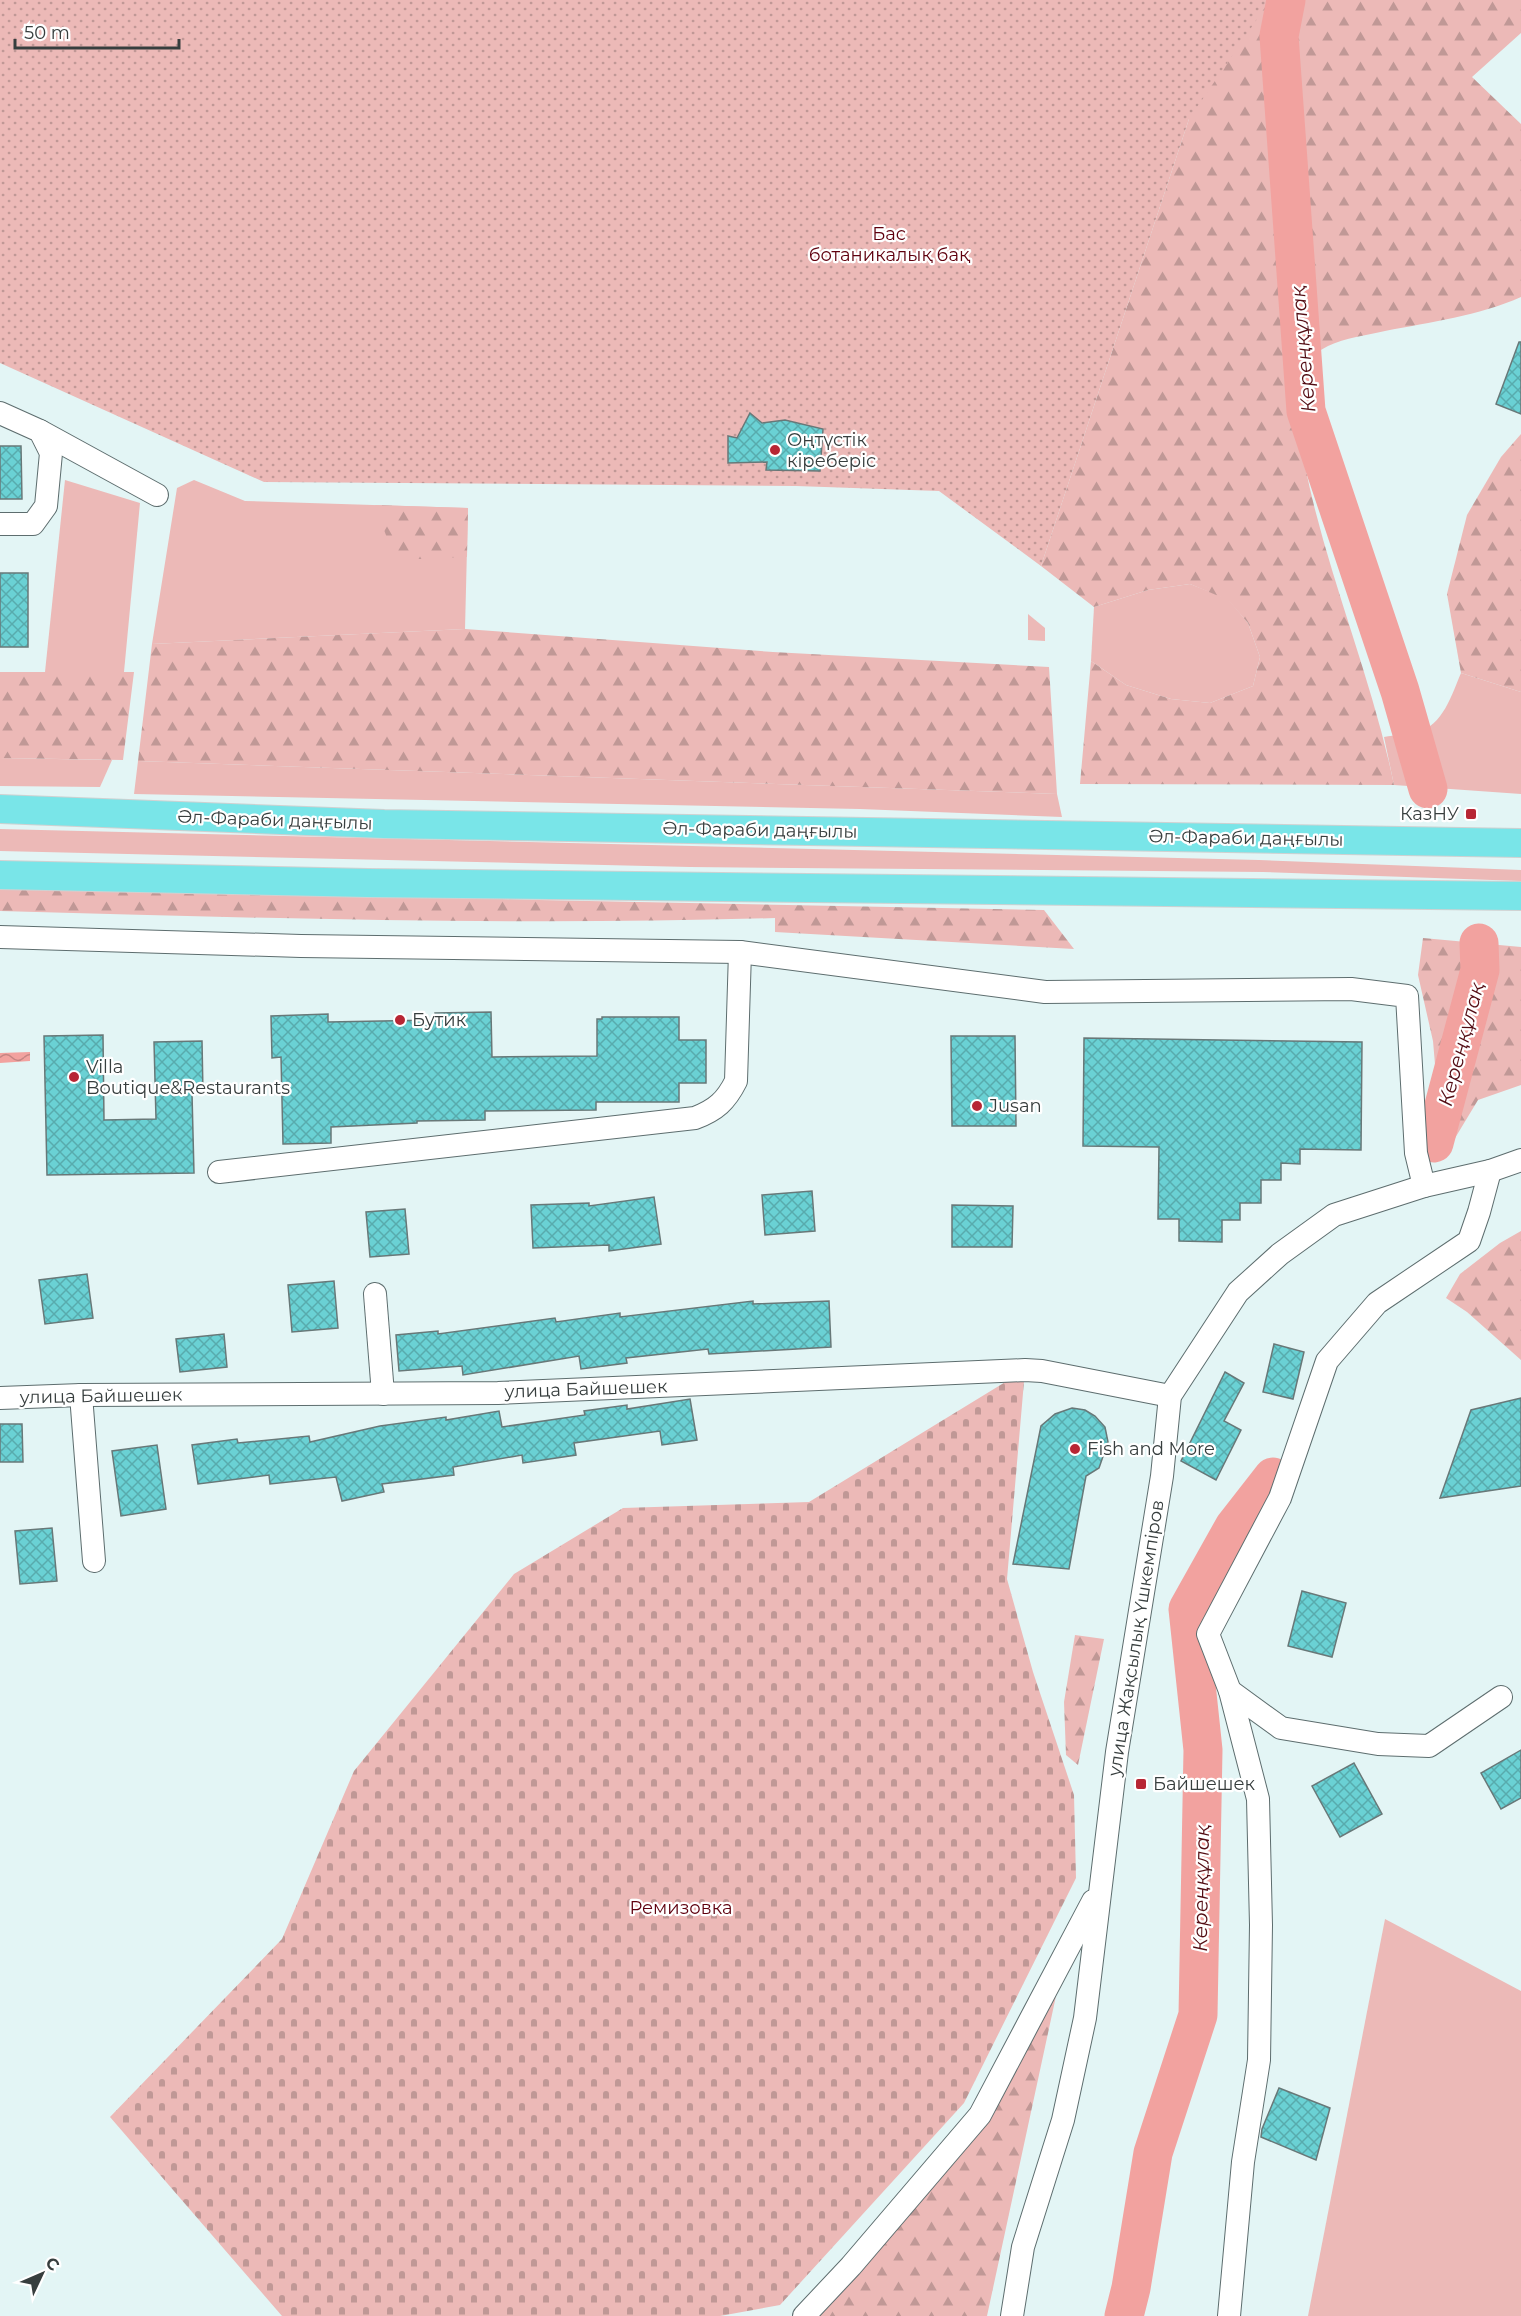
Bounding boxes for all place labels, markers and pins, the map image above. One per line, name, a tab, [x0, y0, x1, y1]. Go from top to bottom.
place label: Оңтүстік кіреберіс	[787, 429, 876, 472]
marker: Оңтүстік кіреберіс	[768, 443, 782, 457]
place label: КазНУ	[1400, 803, 1460, 825]
marker: КазНУ	[1464, 807, 1478, 821]
place label: Бутик	[412, 1009, 467, 1031]
marker: Бутик	[393, 1013, 407, 1027]
place label: Villa Boutique&Restaurants	[86, 1056, 290, 1099]
marker: Villa Boutique&Restaurants	[67, 1070, 81, 1084]
place label: Jusan	[988, 1095, 1042, 1117]
marker: Jusan	[970, 1099, 984, 1113]
place label: Fish and More	[1087, 1438, 1215, 1460]
marker: Fish and More	[1068, 1442, 1082, 1456]
place label: Байшешек	[1153, 1773, 1256, 1795]
marker: Байшешек	[1134, 1777, 1148, 1791]

